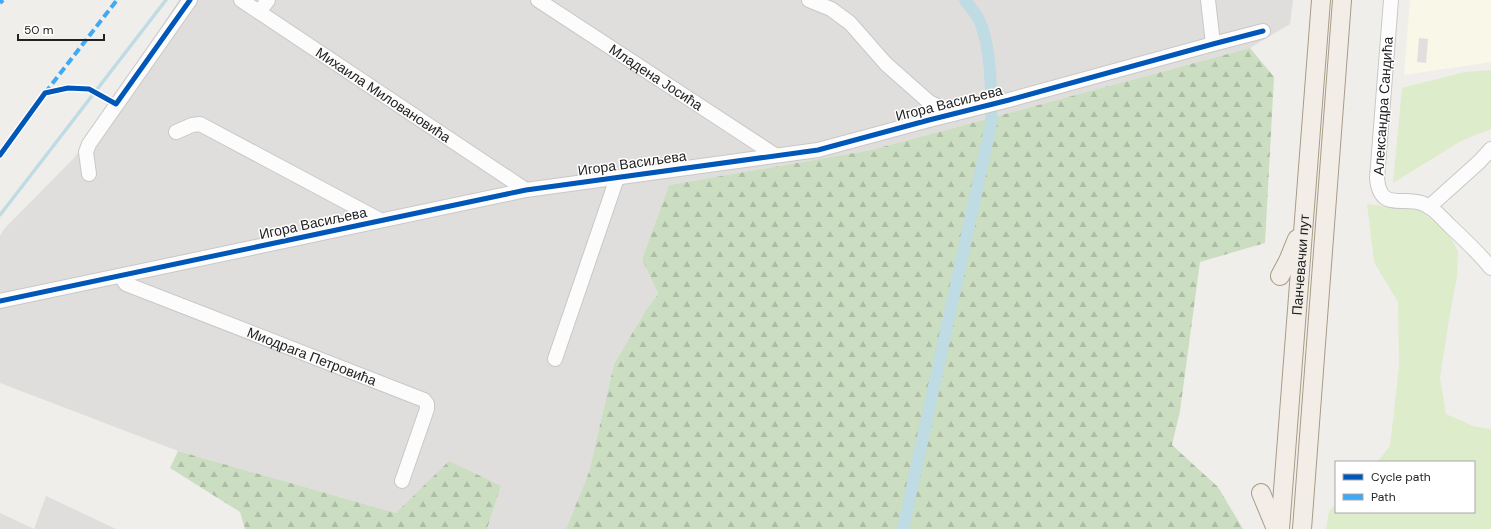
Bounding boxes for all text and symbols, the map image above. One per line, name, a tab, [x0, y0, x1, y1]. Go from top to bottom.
scale bar	[18, 16, 104, 42]
text: 50 m	[24, 22, 53, 38]
street label: Александра Сандића	[1369, 36, 1397, 176]
street label: Младена Јосића	[606, 40, 706, 114]
street label: Михаила Миловановића	[312, 43, 454, 146]
street label: Игора Васиљева	[894, 81, 1004, 125]
street label: Игора Васиљева	[577, 146, 688, 180]
street label: Игора Васиљева	[258, 203, 369, 243]
street label: Панчевачки пут	[1288, 213, 1313, 316]
street label: Миодрага Петровића	[245, 323, 379, 390]
legend	[1335, 461, 1475, 513]
text: Cycle path	[1371, 469, 1431, 485]
text: Path	[1371, 489, 1396, 505]

